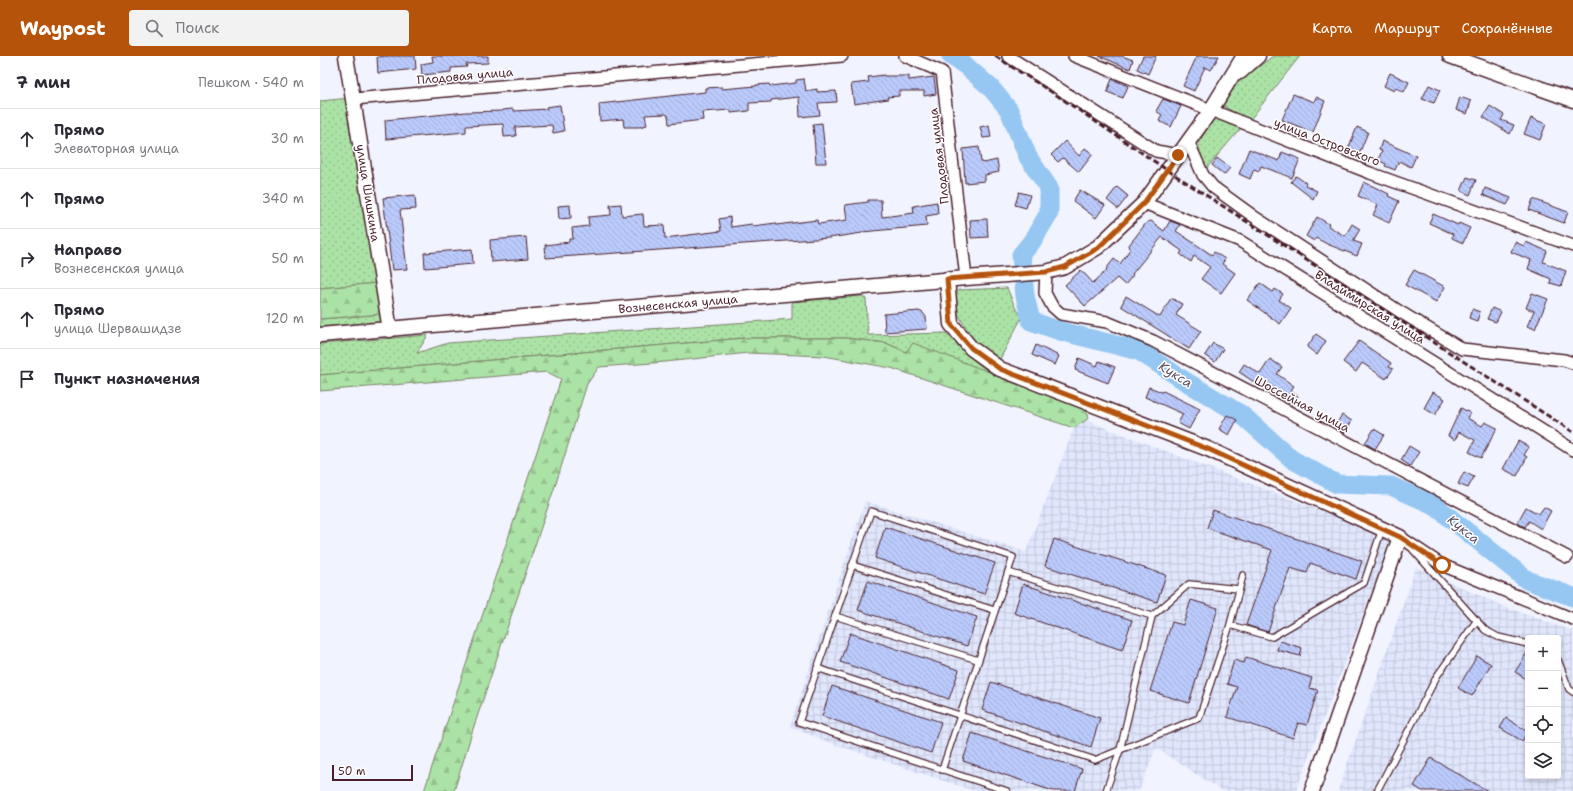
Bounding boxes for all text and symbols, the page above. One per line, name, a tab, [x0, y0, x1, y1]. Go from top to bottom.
search box	[129, 10, 409, 46]
text: Waypost	[20, 16, 105, 41]
icon: search	[143, 17, 165, 39]
text: Поиск	[175, 18, 219, 38]
text: Карта	[1312, 19, 1352, 37]
text: Маршрут	[1374, 19, 1440, 37]
text: Сохранённые	[1462, 19, 1553, 37]
street label: Плодовая улица	[416, 64, 514, 88]
text: 7 мин	[16, 71, 71, 93]
text: Пешком · 540 m	[198, 74, 304, 91]
street label: Плодовая улица	[925, 107, 953, 205]
street label: улица Островского	[1272, 114, 1382, 170]
text: Прямо	[54, 120, 104, 140]
icon: ahead	[16, 128, 38, 150]
text: 30 m	[270, 130, 304, 147]
text: Элеваторная улица	[54, 140, 179, 157]
street label: улица Шишкина	[352, 143, 384, 243]
route end	[1169, 146, 1187, 164]
icon: ahead	[16, 188, 38, 210]
text: Прямо	[54, 189, 104, 209]
text: 340 m	[262, 190, 304, 207]
text: Направо	[54, 240, 122, 260]
icon: right	[16, 248, 38, 270]
text: 50 m	[271, 250, 304, 267]
text: Вознесенская улица	[54, 260, 184, 277]
street label: Владимирская улица	[1312, 267, 1428, 348]
street label: Вознесенская улица	[618, 291, 739, 317]
text: Прямо	[54, 300, 104, 320]
icon: ahead	[16, 308, 38, 330]
text: 120 m	[266, 310, 304, 327]
text: улица Шервашидзе	[54, 320, 182, 337]
water label: Кукса	[1156, 358, 1196, 391]
icon: arrive	[16, 368, 38, 390]
text: Пункт назначения	[54, 369, 200, 389]
street label: Шоссейная улица	[1251, 372, 1353, 436]
water label: Кукса	[1444, 511, 1483, 548]
route start	[1433, 556, 1451, 574]
map controls	[1525, 635, 1561, 779]
button: +	[1525, 635, 1561, 671]
button: −	[1525, 671, 1561, 707]
button: locate	[1525, 707, 1561, 743]
button: layers	[1525, 743, 1561, 779]
scale bar	[332, 763, 413, 782]
text: 50 m	[338, 764, 366, 779]

